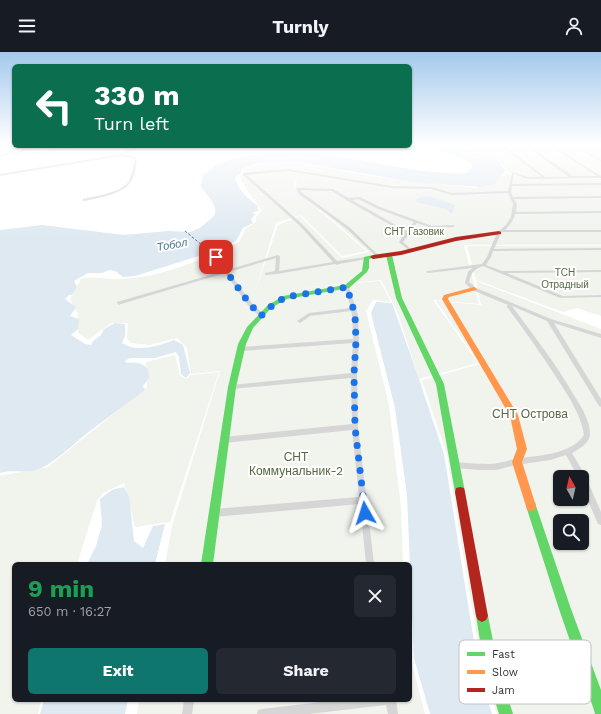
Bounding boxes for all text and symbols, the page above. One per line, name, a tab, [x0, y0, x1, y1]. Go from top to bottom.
icon: menu	[16, 15, 38, 37]
icon: person	[563, 15, 585, 37]
text: Turnly	[272, 16, 329, 37]
text: 330 m	[94, 79, 180, 112]
icon: left	[28, 80, 80, 132]
text: Turn left	[94, 113, 169, 134]
park label: СНТ Газовик	[384, 226, 444, 237]
water label: Тобол	[156, 236, 188, 254]
pin	[199, 240, 233, 274]
icon: arrive	[205, 246, 227, 268]
park label: ТСН Отрадный	[541, 267, 589, 290]
park label: СНТ Острова	[492, 407, 568, 421]
park label: СНТ Коммунальник-2	[249, 450, 343, 478]
north arrow	[553, 470, 589, 506]
map controls	[553, 470, 589, 550]
position arrow	[344, 492, 386, 534]
button: search	[553, 514, 589, 550]
text: 9 min	[28, 575, 94, 603]
button: close	[354, 575, 396, 617]
text: 650 m · 16:27	[28, 604, 111, 619]
legend	[459, 640, 591, 704]
button: Exit	[28, 648, 208, 694]
button: Share	[216, 648, 396, 694]
text: Fast	[492, 648, 515, 661]
text: Slow	[492, 666, 518, 679]
text: Jam	[492, 684, 515, 697]

